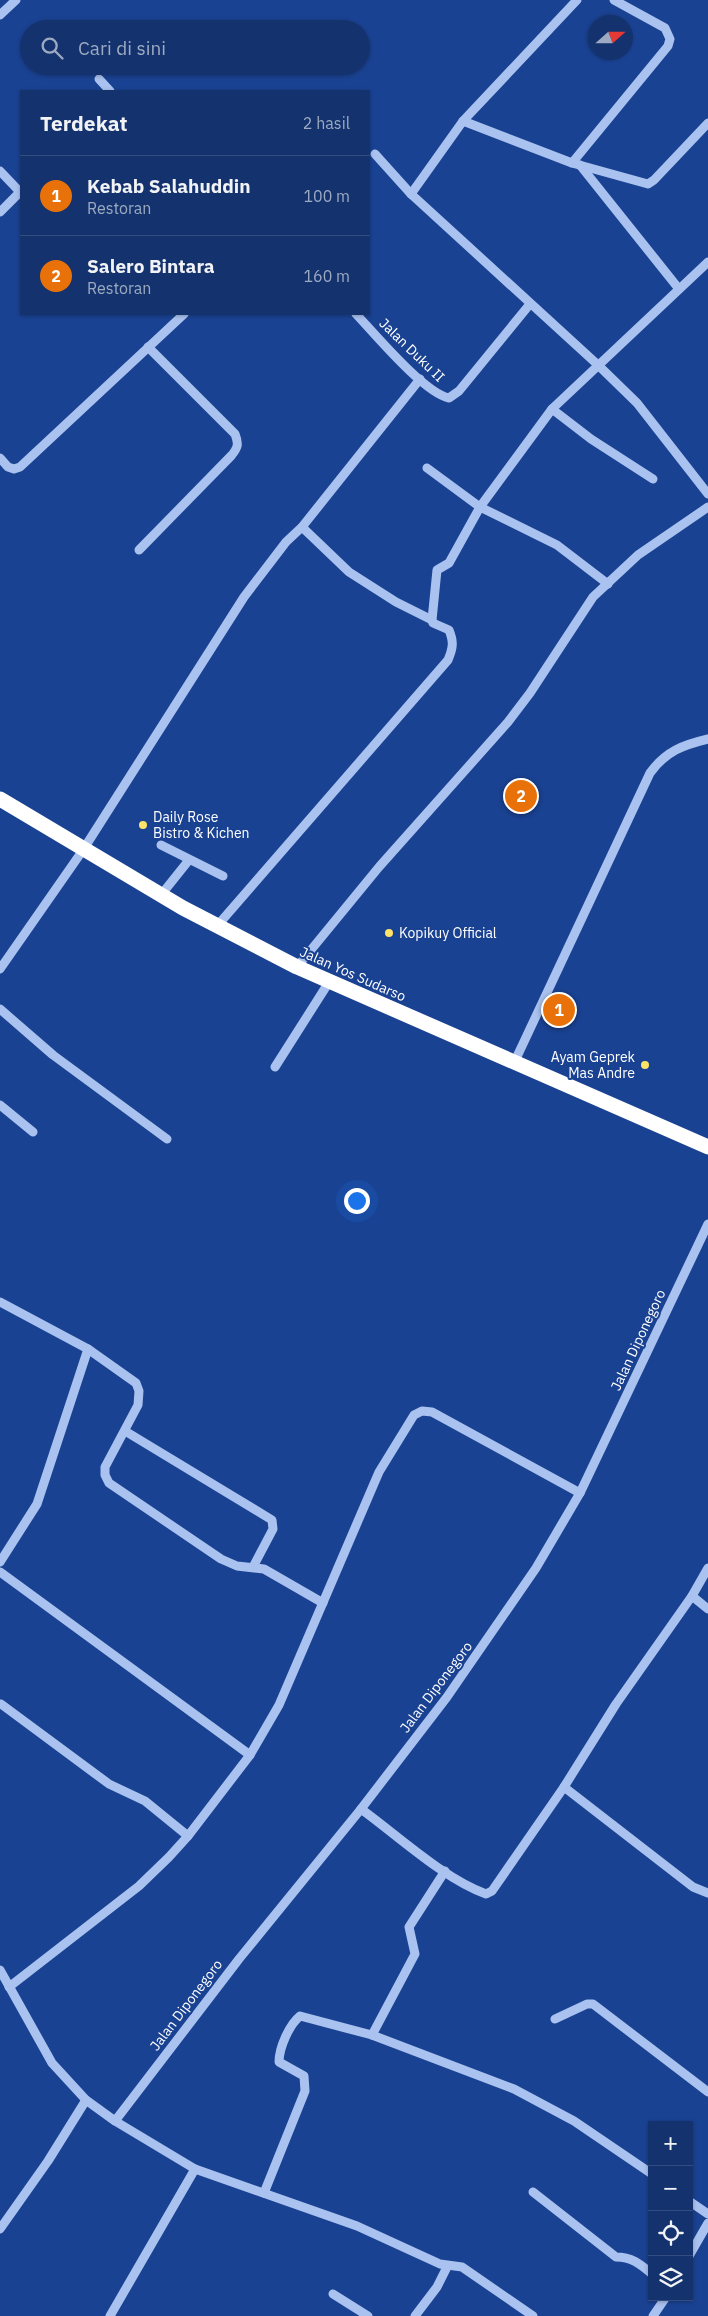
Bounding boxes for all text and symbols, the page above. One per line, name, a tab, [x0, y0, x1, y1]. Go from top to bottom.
north arrow	[588, 15, 633, 60]
search box	[20, 20, 370, 75]
icon: search	[38, 34, 66, 62]
text: Cari di sini	[78, 36, 166, 60]
text: Terdekat	[40, 109, 128, 137]
text: 2 hasil	[303, 113, 350, 133]
text: Kebab Salahuddin	[87, 174, 251, 198]
text: 1	[51, 186, 61, 206]
text: 100 m	[303, 186, 350, 206]
text: Restoran	[87, 198, 151, 218]
text: Salero Bintara	[87, 254, 215, 278]
text: 2	[51, 266, 61, 286]
text: 160 m	[303, 266, 350, 286]
text: Restoran	[87, 278, 151, 298]
street label: Jalan Duku II	[375, 314, 449, 386]
pin: 2	[505, 777, 537, 815]
place label: Daily Rose Bistro & Kichen	[153, 808, 250, 842]
marker: Daily Rose Bistro & Kichen	[137, 819, 149, 831]
place label: Kopikuy Official	[399, 924, 497, 942]
marker: Kopikuy Official	[383, 927, 395, 939]
street label: Jalan Yos Sudarso	[297, 943, 409, 1006]
pin: 1	[543, 991, 575, 1029]
place label: Ayam Geprek Mas Andre	[551, 1048, 636, 1082]
marker: Ayam Geprek Mas Andre	[639, 1059, 651, 1071]
your location	[344, 1188, 370, 1214]
street label: Jalan Diponegoro	[607, 1286, 669, 1394]
street label: Jalan Diponegoro	[396, 1638, 476, 1736]
street label: Jalan Diponegoro	[146, 1956, 226, 2054]
map controls	[648, 2121, 693, 2301]
button: +	[648, 2121, 693, 2166]
button: −	[648, 2166, 693, 2211]
button: locate	[648, 2211, 693, 2256]
button: layers	[648, 2256, 693, 2301]

